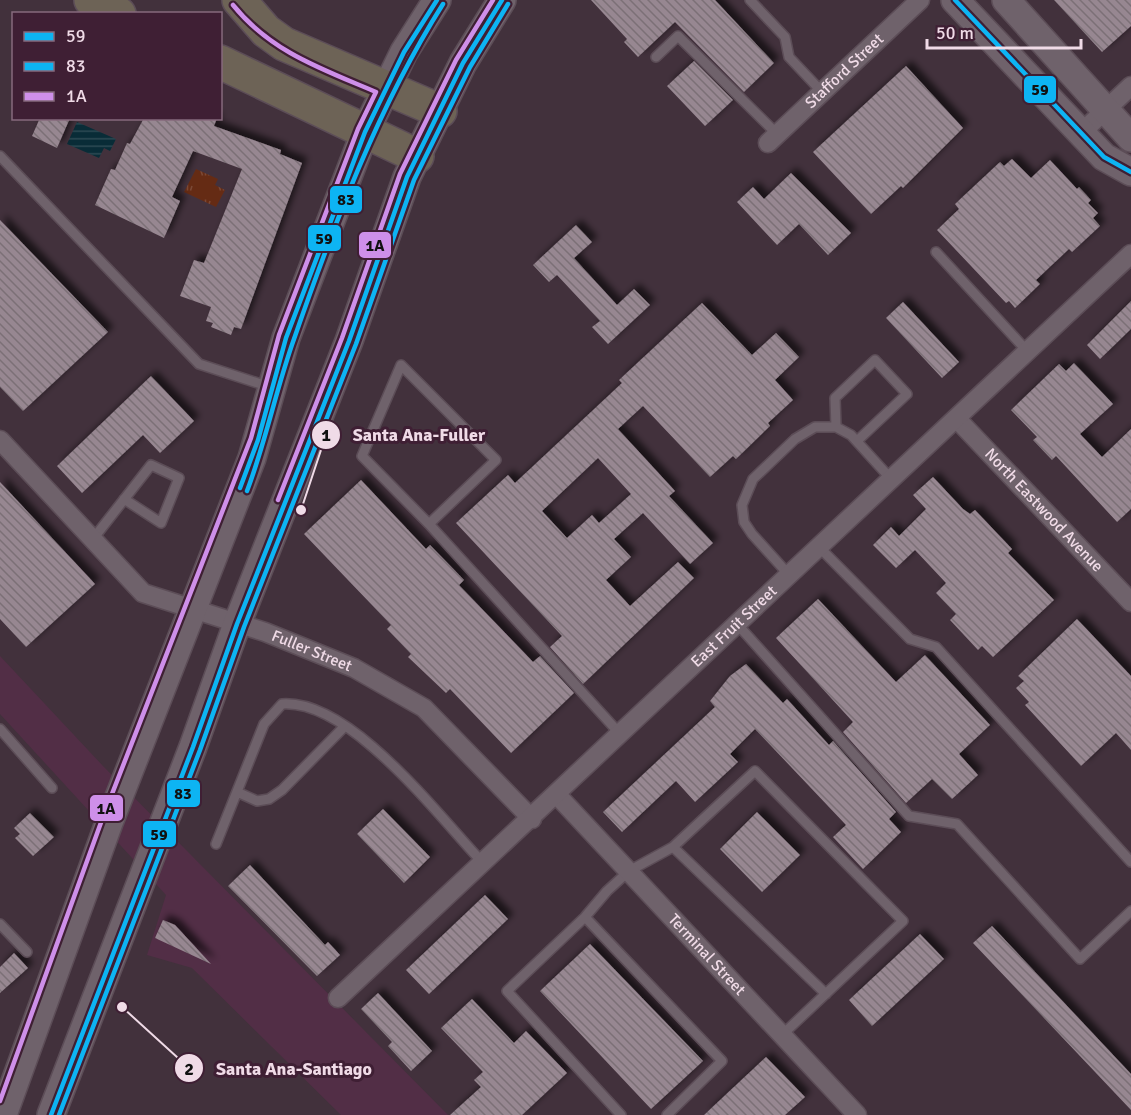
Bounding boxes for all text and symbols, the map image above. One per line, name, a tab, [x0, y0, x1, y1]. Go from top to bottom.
legend	[12, 12, 222, 120]
scale bar	[927, 12, 1082, 50]
text: 50 m	[936, 22, 974, 44]
text: 59	[66, 25, 85, 47]
street label: Stafford Street	[801, 29, 888, 113]
text: 83	[66, 55, 85, 77]
line badge: 59	[1023, 75, 1057, 104]
text: 59	[1031, 80, 1049, 100]
text: 1A	[66, 85, 87, 107]
line badge: 83	[329, 185, 363, 214]
text: 83	[337, 190, 355, 210]
line badge: 59	[307, 224, 342, 252]
text: 59	[315, 229, 333, 249]
line badge: 1A	[358, 231, 392, 259]
text: 1A	[366, 236, 385, 256]
callout: Santa Ana-Fuller	[311, 417, 497, 453]
text: 1	[321, 424, 331, 446]
text: Santa Ana-Fuller	[353, 424, 486, 446]
street label: North Eastwood Avenue	[980, 444, 1107, 576]
street label: East Fruit Street	[687, 581, 782, 672]
street label: Fuller Street	[269, 626, 355, 676]
line badge: 83	[166, 779, 201, 808]
text: 83	[174, 784, 192, 804]
line badge: 1A	[89, 794, 124, 822]
text: 1A	[97, 799, 116, 819]
line badge: 59	[142, 820, 177, 848]
text: 59	[150, 825, 168, 845]
street label: Terminal Street	[664, 910, 750, 1000]
callout: Santa Ana-Santiago	[174, 1050, 384, 1086]
text: 2	[184, 1058, 194, 1080]
text: Santa Ana-Santiago	[216, 1058, 372, 1080]

